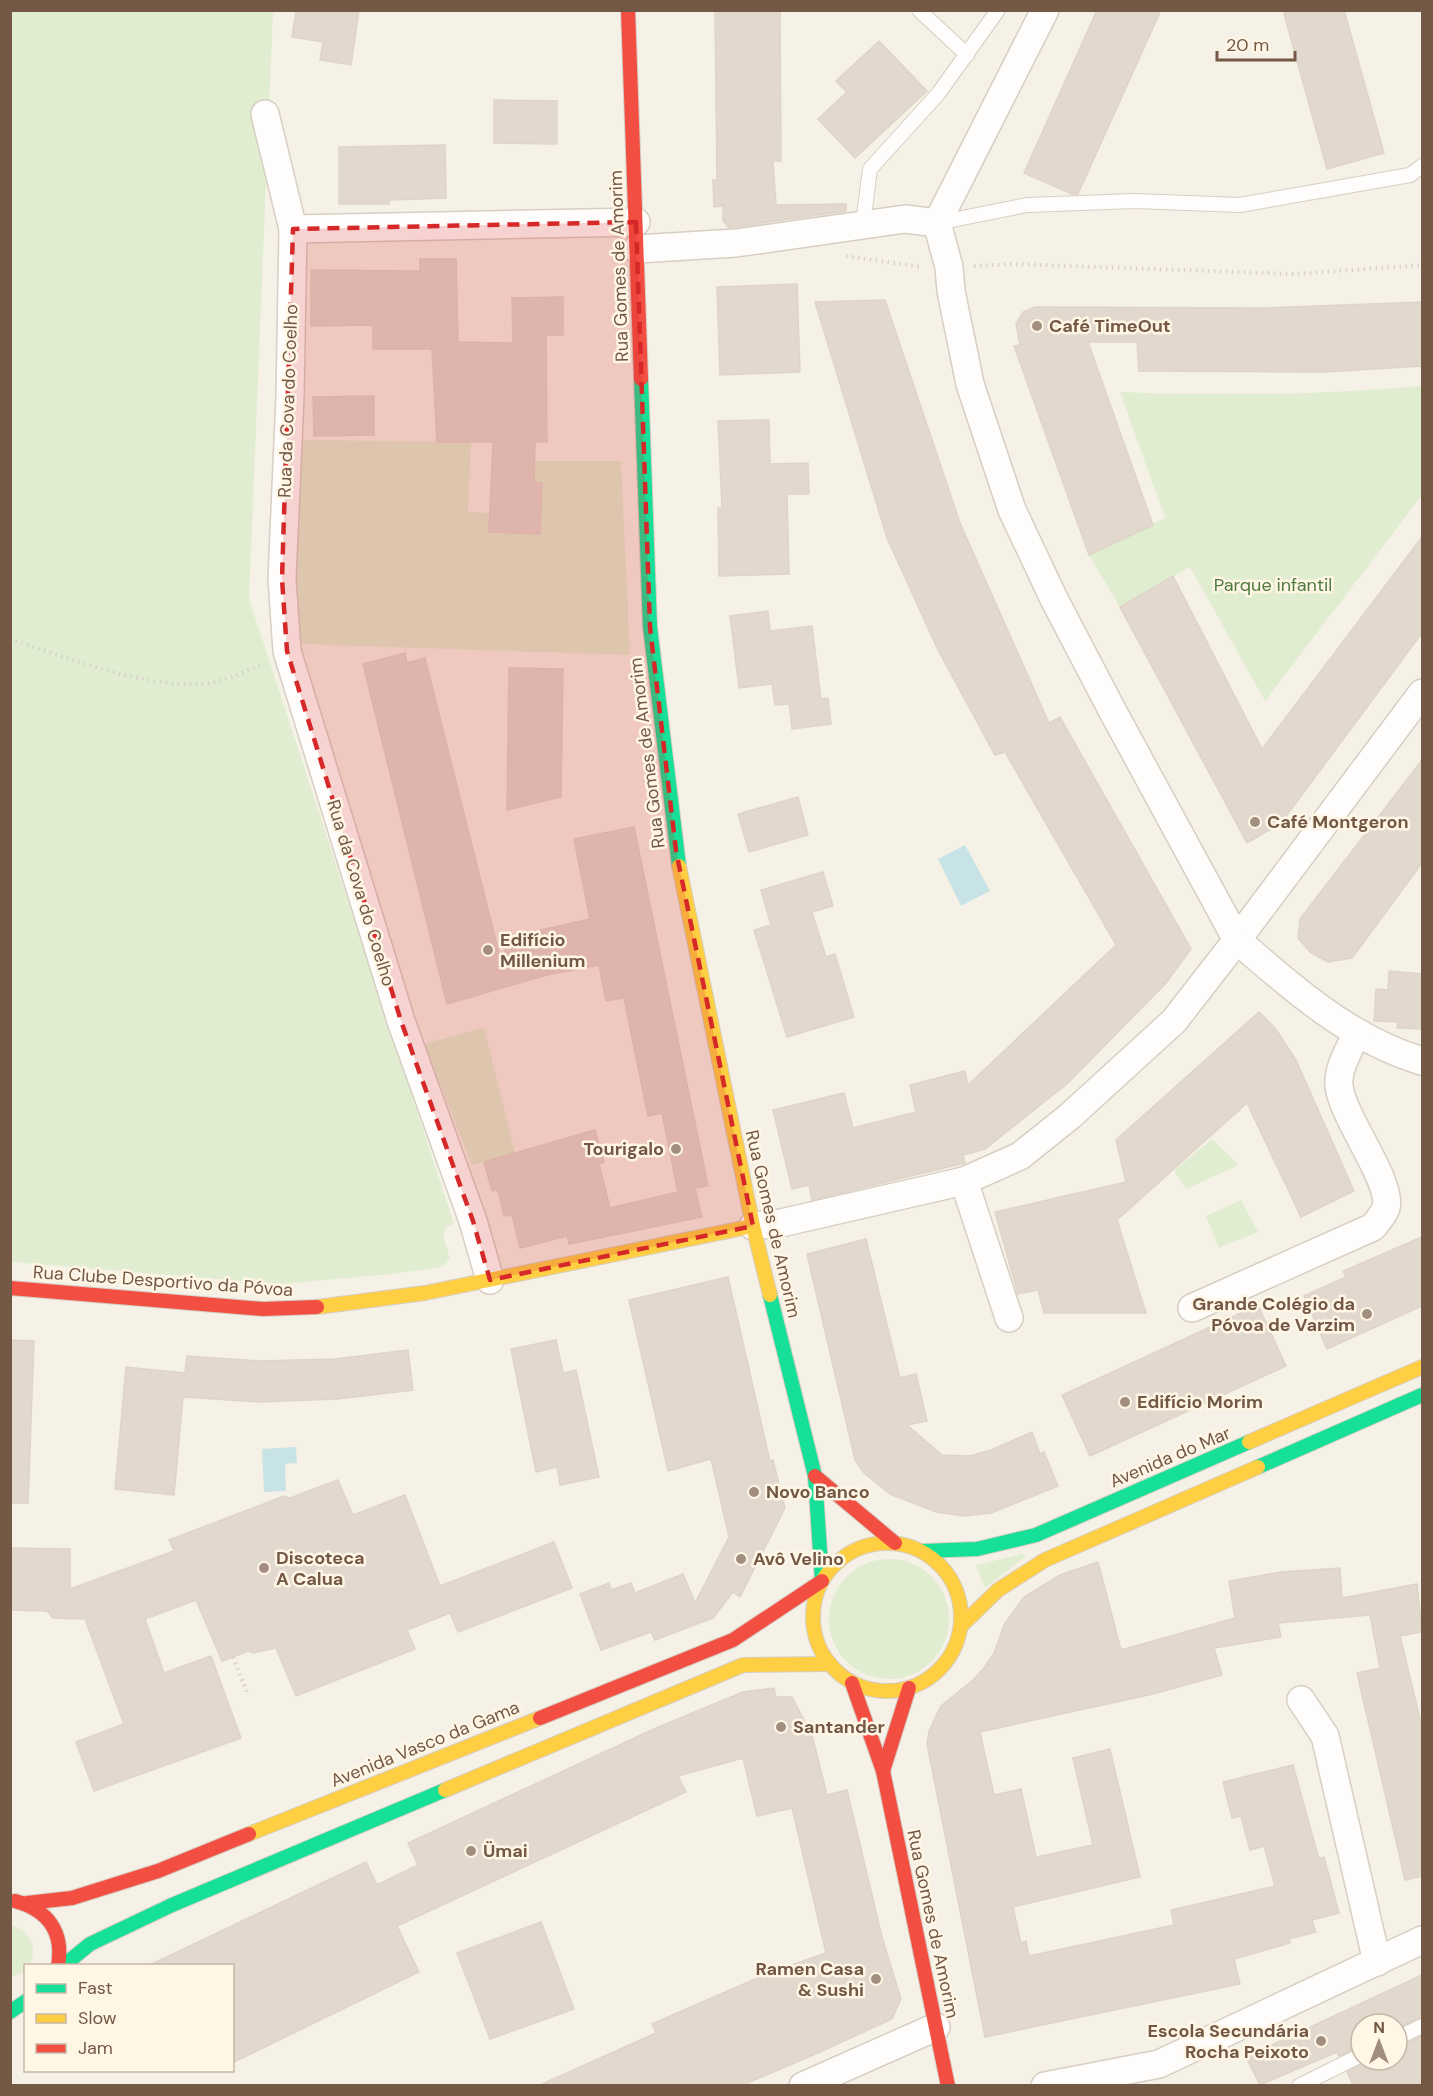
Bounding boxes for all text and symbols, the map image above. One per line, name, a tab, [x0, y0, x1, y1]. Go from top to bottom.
scale bar	[1217, 24, 1295, 62]
text: 20 m	[1226, 33, 1269, 57]
street label: Rua Gomes de Amorim	[604, 170, 634, 362]
street label: Rua da Cova do Coelho	[273, 304, 303, 498]
place label: Café TimeOut	[1049, 314, 1171, 338]
marker: Café TimeOut	[1030, 319, 1044, 333]
park label: Parque infantil	[1214, 573, 1332, 597]
street label: Rua Gomes de Amorim	[623, 656, 671, 850]
street label: Rua da Cova do Coelho	[321, 797, 401, 989]
place label: Café Montgeron	[1267, 810, 1409, 834]
marker: Café Montgeron	[1248, 815, 1262, 829]
place label: Edifício Millenium	[500, 928, 585, 973]
marker: Edifício Millenium	[481, 943, 495, 957]
street label: Rua Gomes de Amorim	[740, 1128, 806, 1320]
place label: Tourigalo	[583, 1137, 664, 1161]
marker: Tourigalo	[669, 1142, 683, 1156]
street label: Rua Clube Desportivo da Póvoa	[32, 1260, 294, 1302]
place label: Grande Colégio da Póvoa de Varzim	[1192, 1292, 1355, 1337]
marker: Grande Colégio da Póvoa de Varzim	[1360, 1307, 1374, 1321]
place label: Edifício Morim	[1137, 1390, 1263, 1414]
marker: Edifício Morim	[1118, 1395, 1132, 1409]
street label: Avenida do Mar	[1106, 1421, 1234, 1493]
place label: Novo Banco	[766, 1480, 870, 1504]
marker: Novo Banco	[747, 1485, 761, 1499]
place label: Discoteca A Calua	[276, 1546, 365, 1591]
place label: Avô Velino	[753, 1547, 844, 1571]
marker: Avô Velino	[734, 1552, 748, 1566]
marker: Discoteca A Calua	[257, 1561, 271, 1575]
street label: Avenida Vasco da Gama	[327, 1695, 523, 1793]
place label: Santander	[793, 1715, 885, 1739]
marker: Santander	[774, 1720, 788, 1734]
street label: Rua Gomes de Amorim	[901, 1828, 965, 2020]
place label: Ümai	[483, 1839, 528, 1863]
marker: Ümai	[464, 1844, 478, 1858]
place label: Ramen Casa & Sushi	[755, 1957, 864, 2002]
legend	[24, 1964, 234, 2072]
marker: Ramen Casa & Sushi	[869, 1972, 883, 1986]
text: Fast	[78, 1976, 113, 2000]
text: Slow	[78, 2006, 117, 2030]
north arrow	[1349, 2012, 1409, 2072]
text: N	[1373, 2017, 1385, 2038]
place label: Escola Secundária Rocha Peixoto	[1147, 2019, 1309, 2064]
marker: Escola Secundária Rocha Peixoto	[1314, 2034, 1328, 2048]
text: Jam	[78, 2036, 113, 2060]

